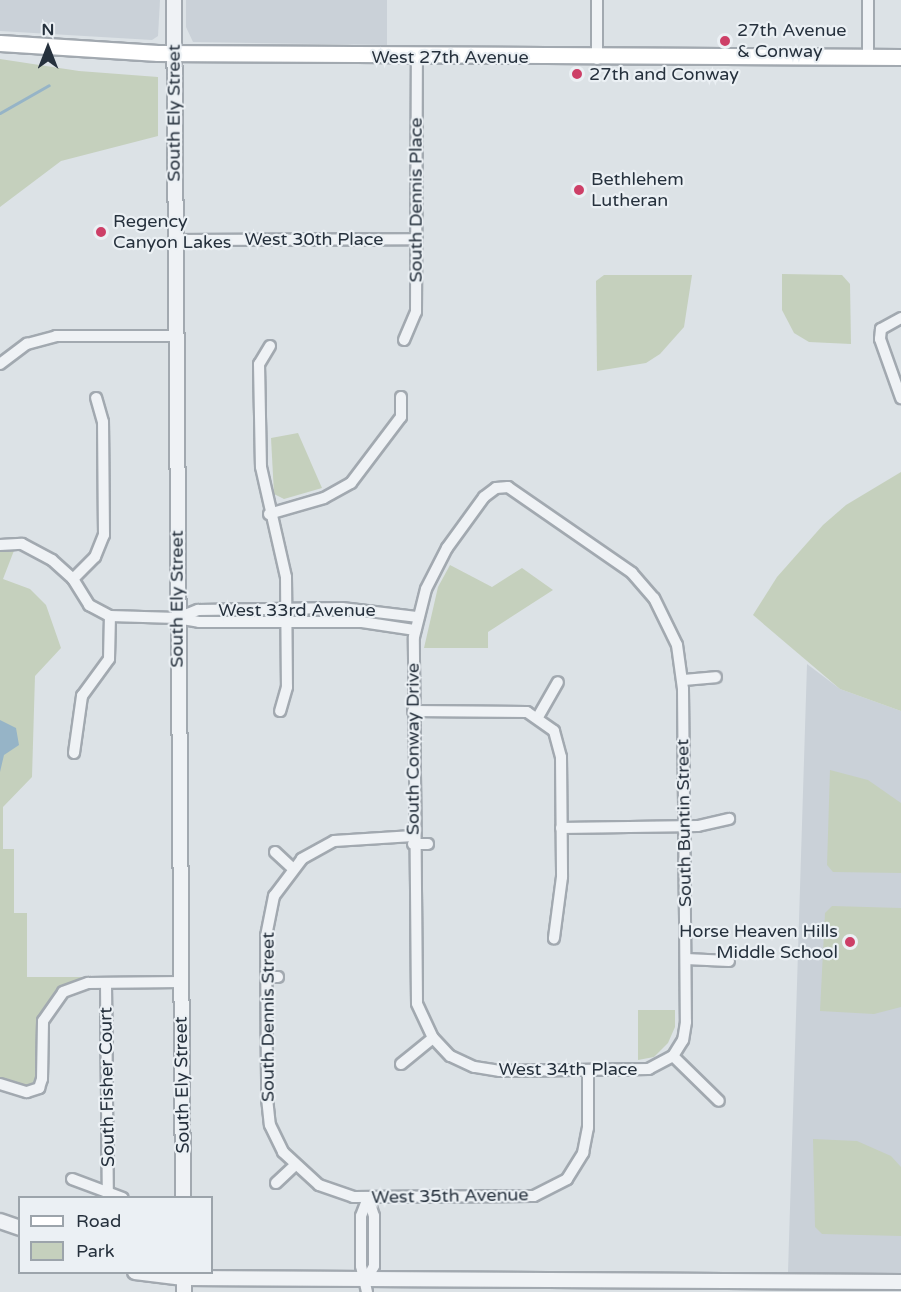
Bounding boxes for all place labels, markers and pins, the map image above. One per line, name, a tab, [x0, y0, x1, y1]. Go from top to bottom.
place label: 27th Avenue & Conway	[737, 20, 847, 63]
marker: 27th Avenue & Conway	[718, 34, 732, 48]
place label: 27th and Conway	[589, 63, 739, 85]
marker: 27th and Conway	[570, 67, 584, 81]
place label: Bethlehem Lutheran	[591, 169, 684, 212]
marker: Bethlehem Lutheran	[572, 183, 586, 197]
place label: Regency Canyon Lakes	[113, 211, 232, 254]
marker: Regency Canyon Lakes	[94, 225, 108, 239]
place label: Horse Heaven Hills Middle School	[679, 921, 838, 964]
marker: Horse Heaven Hills Middle School	[843, 935, 857, 949]

